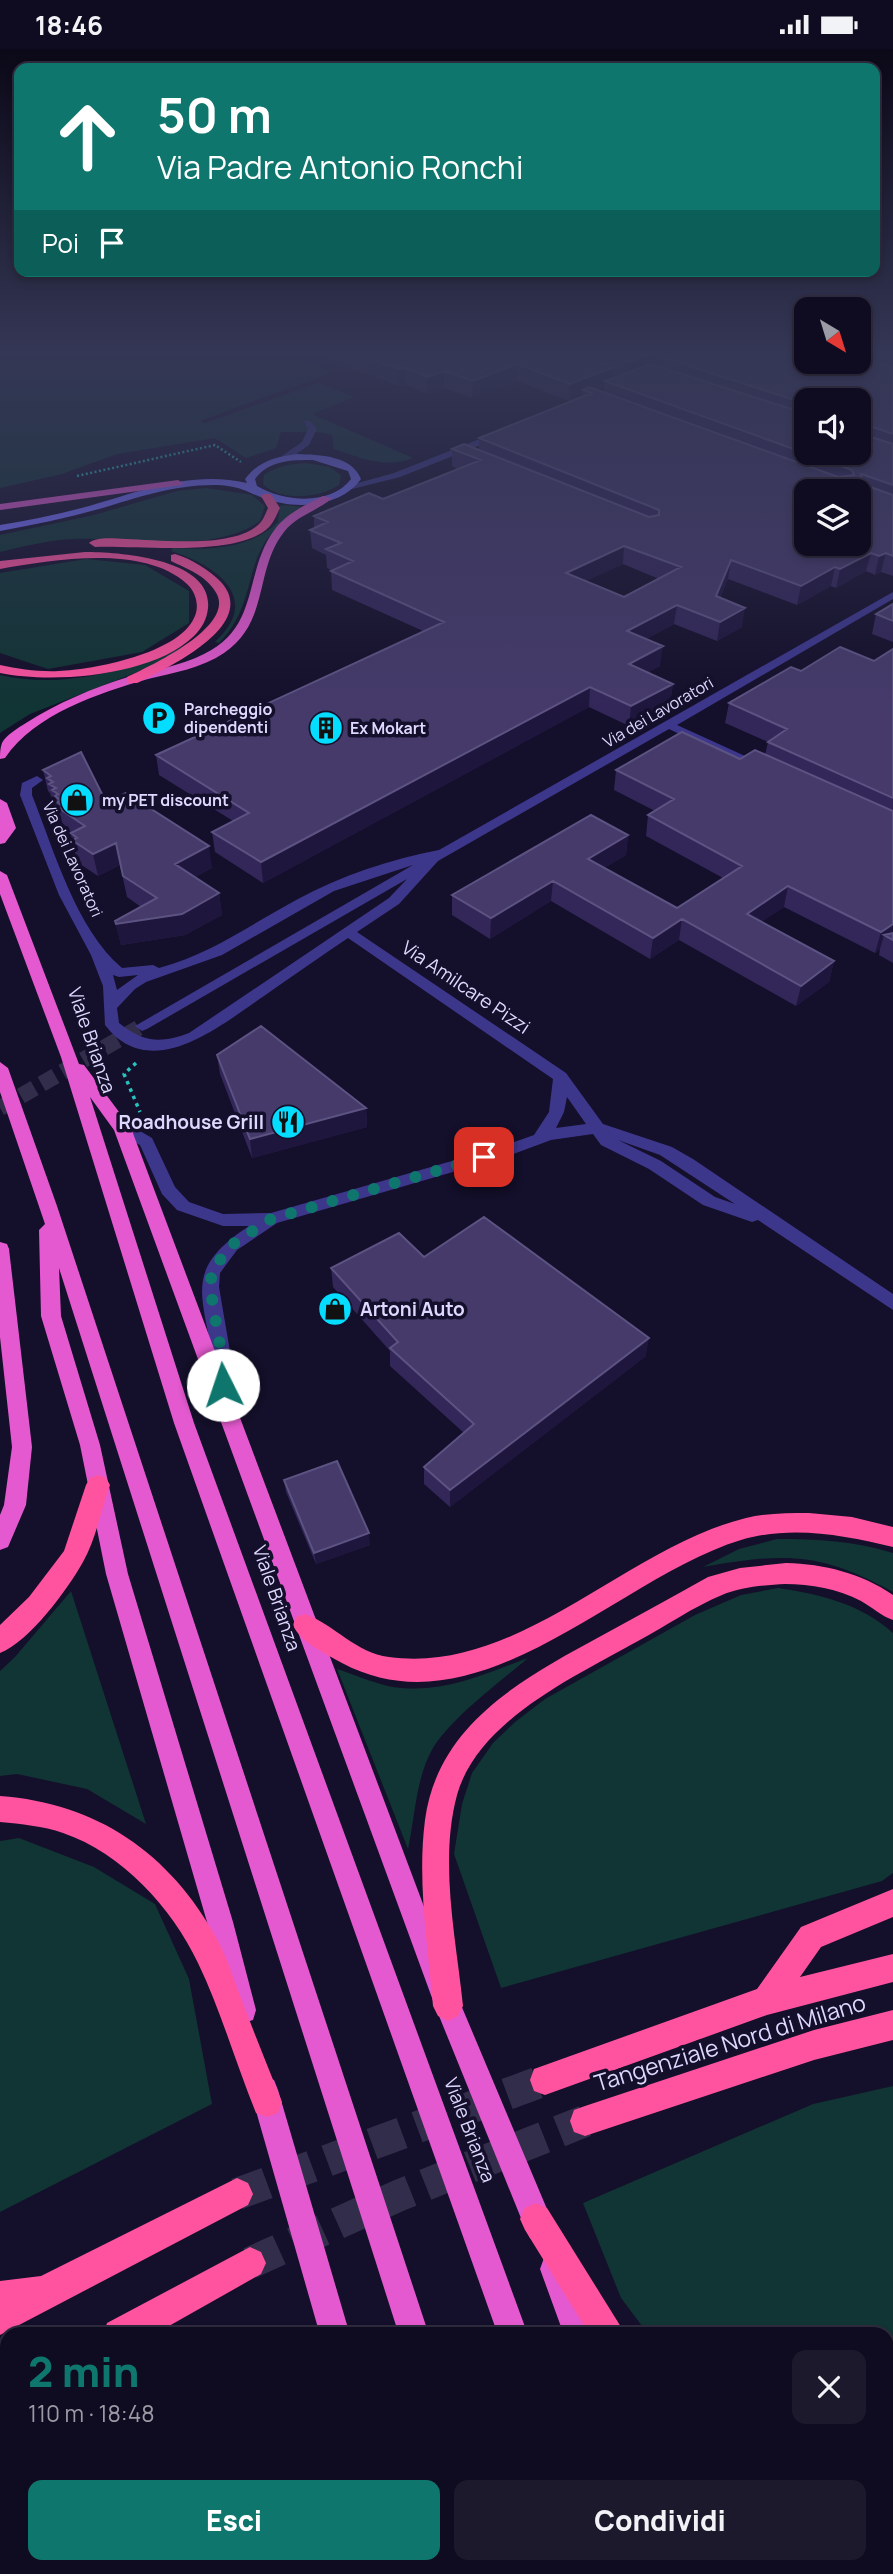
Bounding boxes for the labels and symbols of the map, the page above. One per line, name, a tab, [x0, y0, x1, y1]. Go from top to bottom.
north arrow	[794, 297, 872, 375]
street label: Via dei Lavoratori	[599, 671, 717, 753]
place label: Parcheggio dipendenti	[184, 698, 272, 738]
parking icon: Parcheggio dipendenti	[140, 699, 178, 737]
building icon: Ex Mokart	[307, 709, 345, 747]
place label: Ex Mokart	[350, 717, 426, 739]
shop icon: my PET discount	[58, 781, 96, 819]
place label: my PET discount	[102, 789, 229, 811]
street label: Via dei Lavoratori	[38, 798, 108, 920]
street label: Via Amilcare Pizzi	[397, 934, 535, 1040]
street label: Viale Brianza	[62, 984, 122, 1096]
restaurant icon: Roadhouse Grill	[269, 1103, 307, 1141]
place label: Roadhouse Grill	[119, 1109, 264, 1135]
pin	[454, 1127, 514, 1187]
shop icon: Artoni Auto	[316, 1290, 354, 1328]
place label: Artoni Auto	[360, 1296, 465, 1322]
position arrow	[186, 1348, 260, 1422]
street label: Viale Brianza	[247, 1542, 307, 1654]
street label: Tangenziale Nord di Milano	[590, 1986, 869, 2099]
street label: Viale Brianza	[438, 2074, 502, 2186]

